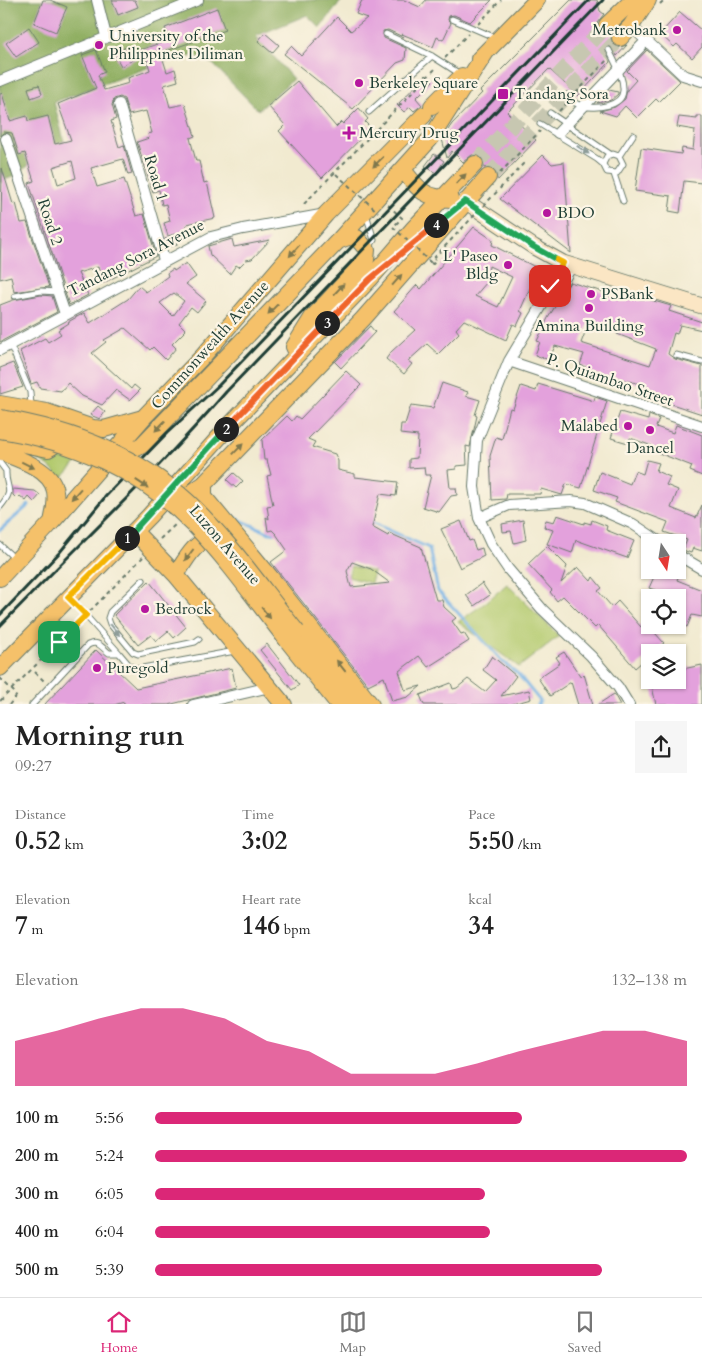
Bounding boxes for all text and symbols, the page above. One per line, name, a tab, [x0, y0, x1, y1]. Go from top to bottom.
place label: Metrobank	[592, 19, 667, 41]
marker: Metrobank	[671, 24, 683, 36]
place label: University of the Philippines Diliman	[109, 25, 243, 65]
marker: University of the Philippines Diliman	[93, 39, 105, 51]
place label: Berkeley Square	[369, 72, 478, 94]
marker: Berkeley Square	[353, 77, 365, 89]
place label: Tandang Sora	[514, 83, 609, 105]
marker: Tandang Sora	[496, 87, 510, 101]
place label: Mercury Drug	[359, 122, 458, 144]
marker: Mercury Drug	[343, 127, 355, 139]
one-way arrow	[576, 145, 590, 154]
street label: Road 1	[139, 152, 173, 204]
one-way arrow	[372, 156, 384, 168]
one-way arrow	[455, 174, 467, 186]
street label: Road 2	[32, 196, 68, 248]
place label: BDO	[557, 202, 595, 224]
marker: BDO	[541, 207, 553, 219]
pin: 4	[424, 212, 448, 238]
street label: Tandang Sora Avenue	[64, 214, 208, 302]
text: 4	[433, 216, 440, 235]
one-way arrow	[289, 244, 300, 257]
place label: L' Paseo Bldg	[443, 245, 498, 285]
marker: L' Paseo Bldg	[502, 259, 514, 271]
pin	[529, 265, 571, 307]
icon: check	[536, 272, 564, 300]
one-way arrow	[391, 274, 403, 286]
street label: Commonwealth Avenue	[146, 276, 274, 414]
one-way arrow	[333, 283, 345, 295]
place label: PSBank	[601, 283, 654, 305]
marker: PSBank	[585, 288, 597, 300]
marker: Amina Building	[583, 302, 595, 314]
one-way arrow	[267, 303, 279, 315]
pin: 3	[314, 310, 340, 336]
text: 3	[324, 314, 331, 333]
place label: Amina Building	[534, 315, 644, 337]
street label: P. Quiambao Street	[544, 348, 676, 412]
place label: Malabed	[561, 415, 618, 437]
pin: 2	[214, 416, 238, 442]
one-way arrow	[154, 420, 166, 432]
text: 2	[223, 420, 230, 439]
marker: Malabed	[622, 420, 634, 432]
marker: Dancel	[644, 424, 656, 436]
place label: Dancel	[626, 437, 674, 459]
one-way arrow	[231, 443, 243, 455]
one-way arrow	[21, 461, 35, 469]
one-way arrow	[136, 479, 149, 488]
one-way arrow	[71, 488, 82, 501]
street label: Luzon Avenue	[184, 500, 266, 590]
pin: 1	[114, 526, 140, 550]
text: 1	[124, 529, 131, 548]
north arrow	[641, 534, 686, 579]
map controls	[641, 534, 686, 689]
one-way arrow	[183, 548, 194, 561]
button: locate	[641, 589, 686, 634]
place label: Bedrock	[155, 598, 212, 620]
marker: Bedrock	[139, 603, 151, 615]
one-way arrow	[260, 606, 271, 619]
pin	[38, 621, 80, 663]
one-way arrow	[110, 623, 120, 637]
icon: arrive	[45, 628, 73, 656]
button: layers	[641, 644, 686, 689]
place label: Puregold	[107, 657, 169, 679]
one-way arrow	[335, 660, 346, 673]
marker: Puregold	[91, 662, 103, 674]
text: Morning run	[15, 717, 184, 755]
button: share	[635, 721, 687, 773]
text: 09:27	[15, 755, 52, 777]
text: Distance	[15, 805, 66, 824]
text: Time	[242, 805, 274, 824]
text: Pace	[468, 805, 495, 824]
text: 0.52	[15, 824, 61, 858]
text: 3:02	[242, 824, 287, 858]
text: 5:50	[468, 824, 514, 858]
text: km	[61, 835, 84, 854]
text: /km	[514, 835, 542, 854]
text: Elevation	[15, 890, 71, 909]
text: Heart rate	[242, 890, 301, 909]
text: kcal	[468, 890, 492, 909]
text: 7	[15, 909, 28, 943]
text: 146	[242, 909, 280, 943]
text: 34	[468, 909, 494, 943]
text: m	[28, 920, 43, 939]
text: bpm	[280, 920, 311, 939]
text: Elevation	[15, 969, 79, 991]
text: 132–138 m	[611, 969, 687, 991]
text: 100 m	[15, 1107, 59, 1129]
text: 5:56	[95, 1107, 124, 1129]
text: 200 m	[15, 1145, 59, 1167]
text: 5:24	[95, 1145, 124, 1167]
text: 300 m	[15, 1183, 59, 1205]
text: 6:05	[95, 1183, 124, 1205]
text: 400 m	[15, 1221, 59, 1243]
text: 6:04	[95, 1221, 124, 1243]
text: 500 m	[15, 1259, 59, 1281]
text: 5:39	[95, 1259, 124, 1281]
tab: Home	[100, 1308, 138, 1357]
tab: Map	[339, 1308, 367, 1357]
tab: Saved	[568, 1308, 602, 1357]

